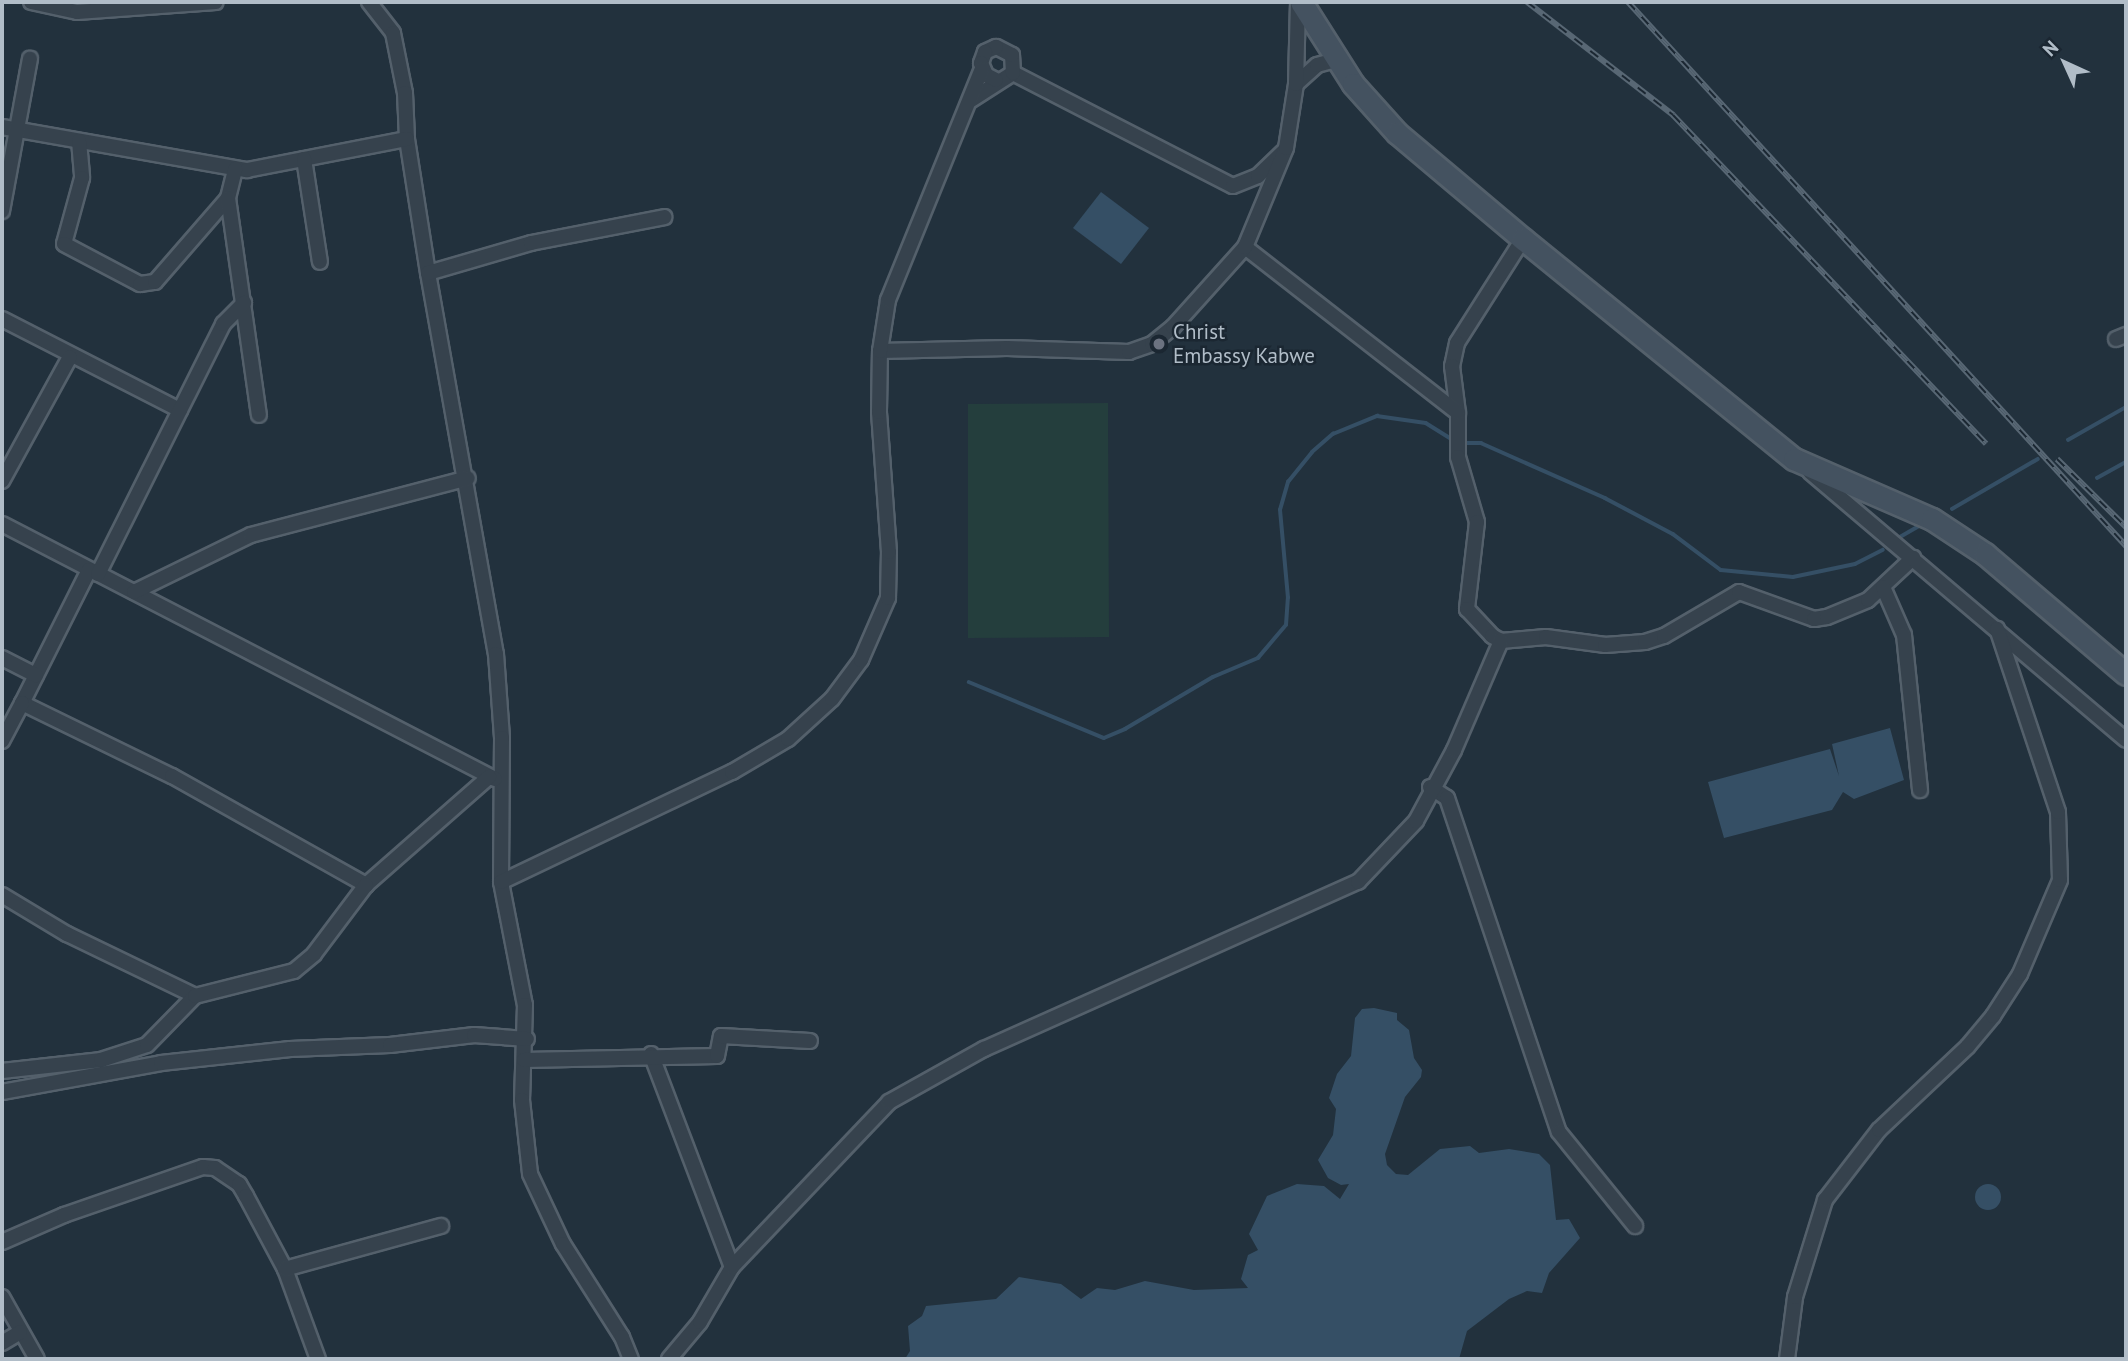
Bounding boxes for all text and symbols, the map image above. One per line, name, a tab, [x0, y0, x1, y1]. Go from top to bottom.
north arrow	[2030, 28, 2100, 98]
text: N	[2037, 35, 2063, 61]
place label: Christ Embassy Kabwe	[1173, 319, 1316, 369]
marker: Christ Embassy Kabwe	[1151, 336, 1167, 352]

